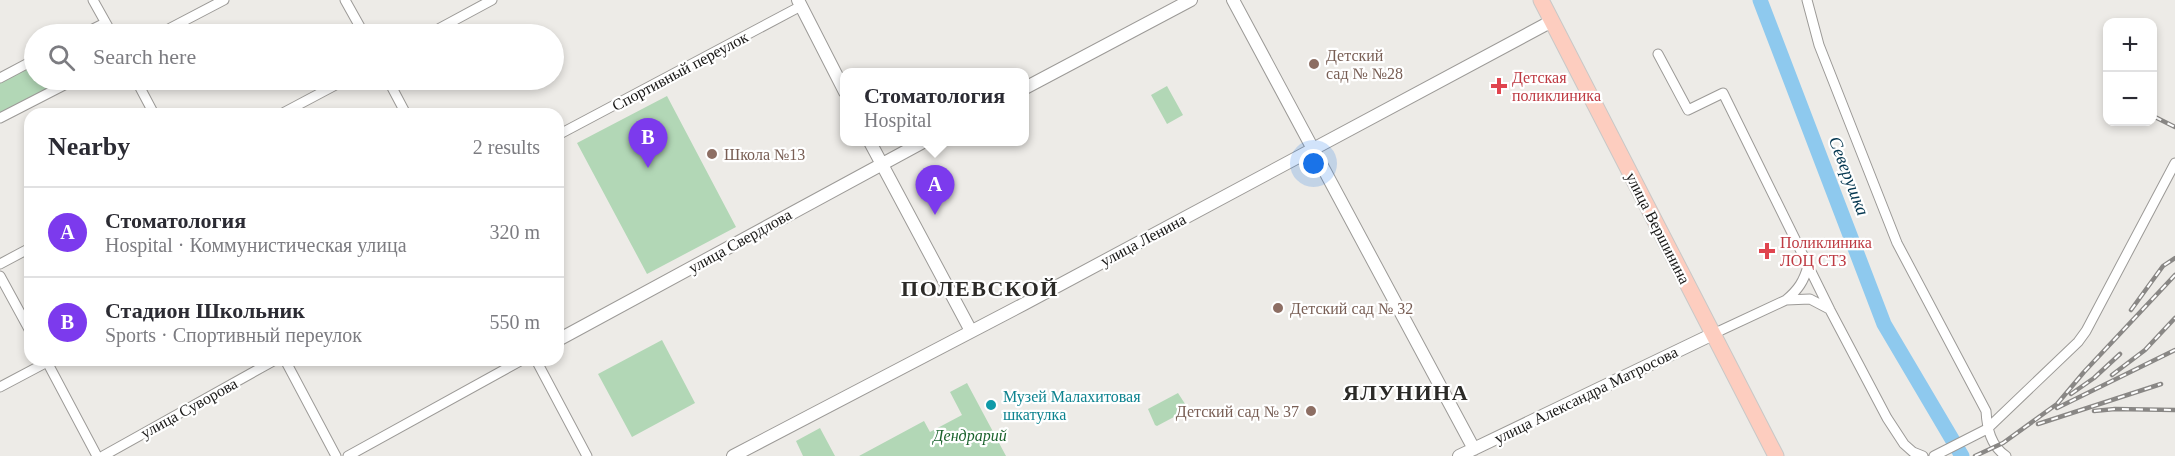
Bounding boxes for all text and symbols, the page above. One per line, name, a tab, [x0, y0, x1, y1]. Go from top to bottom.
map controls	[2103, 18, 2157, 126]
button: +	[2103, 18, 2157, 72]
search box	[24, 24, 564, 90]
street label: Спортивный переулок	[609, 28, 752, 115]
icon: search	[45, 41, 78, 74]
text: Search here	[93, 44, 196, 69]
place label: Детский сад № №28	[1326, 47, 1403, 83]
marker: Детский сад № №28	[1307, 57, 1321, 71]
popup	[840, 68, 1029, 146]
place label: Детская поликлиника	[1512, 69, 1601, 104]
button: −	[2103, 72, 2157, 126]
marker: Детская поликлиника	[1490, 77, 1508, 95]
text: Стоматология	[864, 83, 1005, 108]
text: Hospital	[864, 109, 932, 131]
pin: B	[628, 118, 668, 168]
text: Nearby	[48, 132, 130, 161]
water label: Северушка	[1825, 134, 1873, 218]
text: 2 results	[473, 136, 540, 158]
place label: Школа №13	[724, 146, 805, 163]
marker: Школа №13	[705, 147, 719, 161]
your location	[1299, 149, 1328, 178]
pin: A	[916, 166, 954, 215]
street label: улица Вершинина	[1622, 169, 1693, 287]
street label: улица Свердлова	[686, 206, 795, 277]
text: Стоматология	[105, 208, 246, 233]
street label: улица Ленина	[1097, 210, 1189, 270]
text: A	[60, 221, 75, 243]
text: 320 m	[489, 221, 540, 243]
text: Hospital · Коммунистическая улица	[105, 234, 407, 256]
place label: Поликлиника ЛОЦ СТЗ	[1780, 234, 1872, 270]
marker: Поликлиника ЛОЦ СТЗ	[1758, 242, 1776, 260]
district label: ПОЛЕВСКОЙ	[901, 276, 1059, 301]
text: Стадион Школьник	[105, 298, 305, 323]
place label: Детский сад № 32	[1290, 300, 1413, 318]
marker: Детский сад № 32	[1271, 301, 1285, 315]
text: B	[61, 311, 74, 333]
text: 550 m	[489, 311, 540, 333]
text: Sports · Спортивный переулок	[105, 324, 362, 346]
street label: улица Александра Матросова	[1492, 343, 1681, 448]
street label: улица Суворова	[138, 374, 241, 442]
district label: ЯЛУНИНА	[1343, 380, 1469, 405]
place label: Музей Малахитовая шкатулка	[1003, 388, 1141, 424]
marker: Музей Малахитовая шкатулка	[984, 398, 998, 412]
place label: Детский сад № 37	[1176, 403, 1299, 421]
marker: Детский сад № 37	[1304, 404, 1318, 418]
park label: Дендрарий	[931, 427, 1007, 445]

